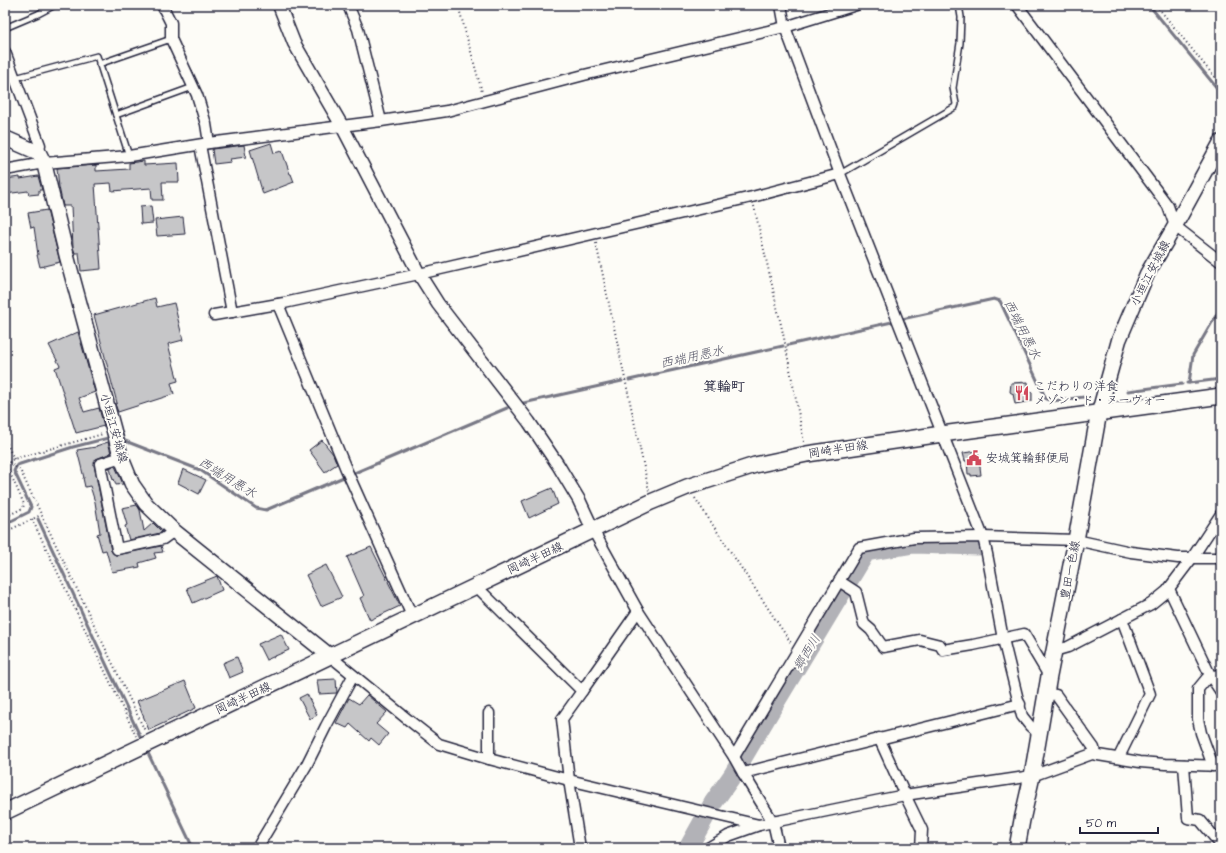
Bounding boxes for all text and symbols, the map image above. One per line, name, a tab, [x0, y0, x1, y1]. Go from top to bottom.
street label: 小垣江安城線	[1127, 237, 1174, 309]
water label: 西端用悪水	[999, 296, 1045, 363]
water label: 西端用悪水	[659, 341, 726, 373]
district label: 箕輪町	[703, 377, 745, 397]
place label: こだわりの洋食 メゾン・ド・ヌーヴォー	[1034, 378, 1166, 409]
restaurant icon: こだわりの洋食 メゾン・ド・ヌーヴォー	[1013, 384, 1031, 402]
street label: 小垣江安城線	[95, 391, 132, 465]
street label: 岡崎半田線	[807, 436, 869, 463]
public building icon: 安城箕輪郵便局	[965, 449, 983, 467]
place label: 安城箕輪郵便局	[986, 450, 1070, 467]
water label: 西端用悪水	[195, 453, 260, 503]
street label: 岡崎半田線	[504, 538, 566, 579]
street label: 豊田一色線	[1056, 539, 1085, 601]
water label: 郷西川	[789, 631, 825, 674]
street label: 岡崎半田線	[212, 678, 274, 719]
scale bar	[1080, 809, 1158, 835]
text: 50 m	[1086, 815, 1117, 832]

